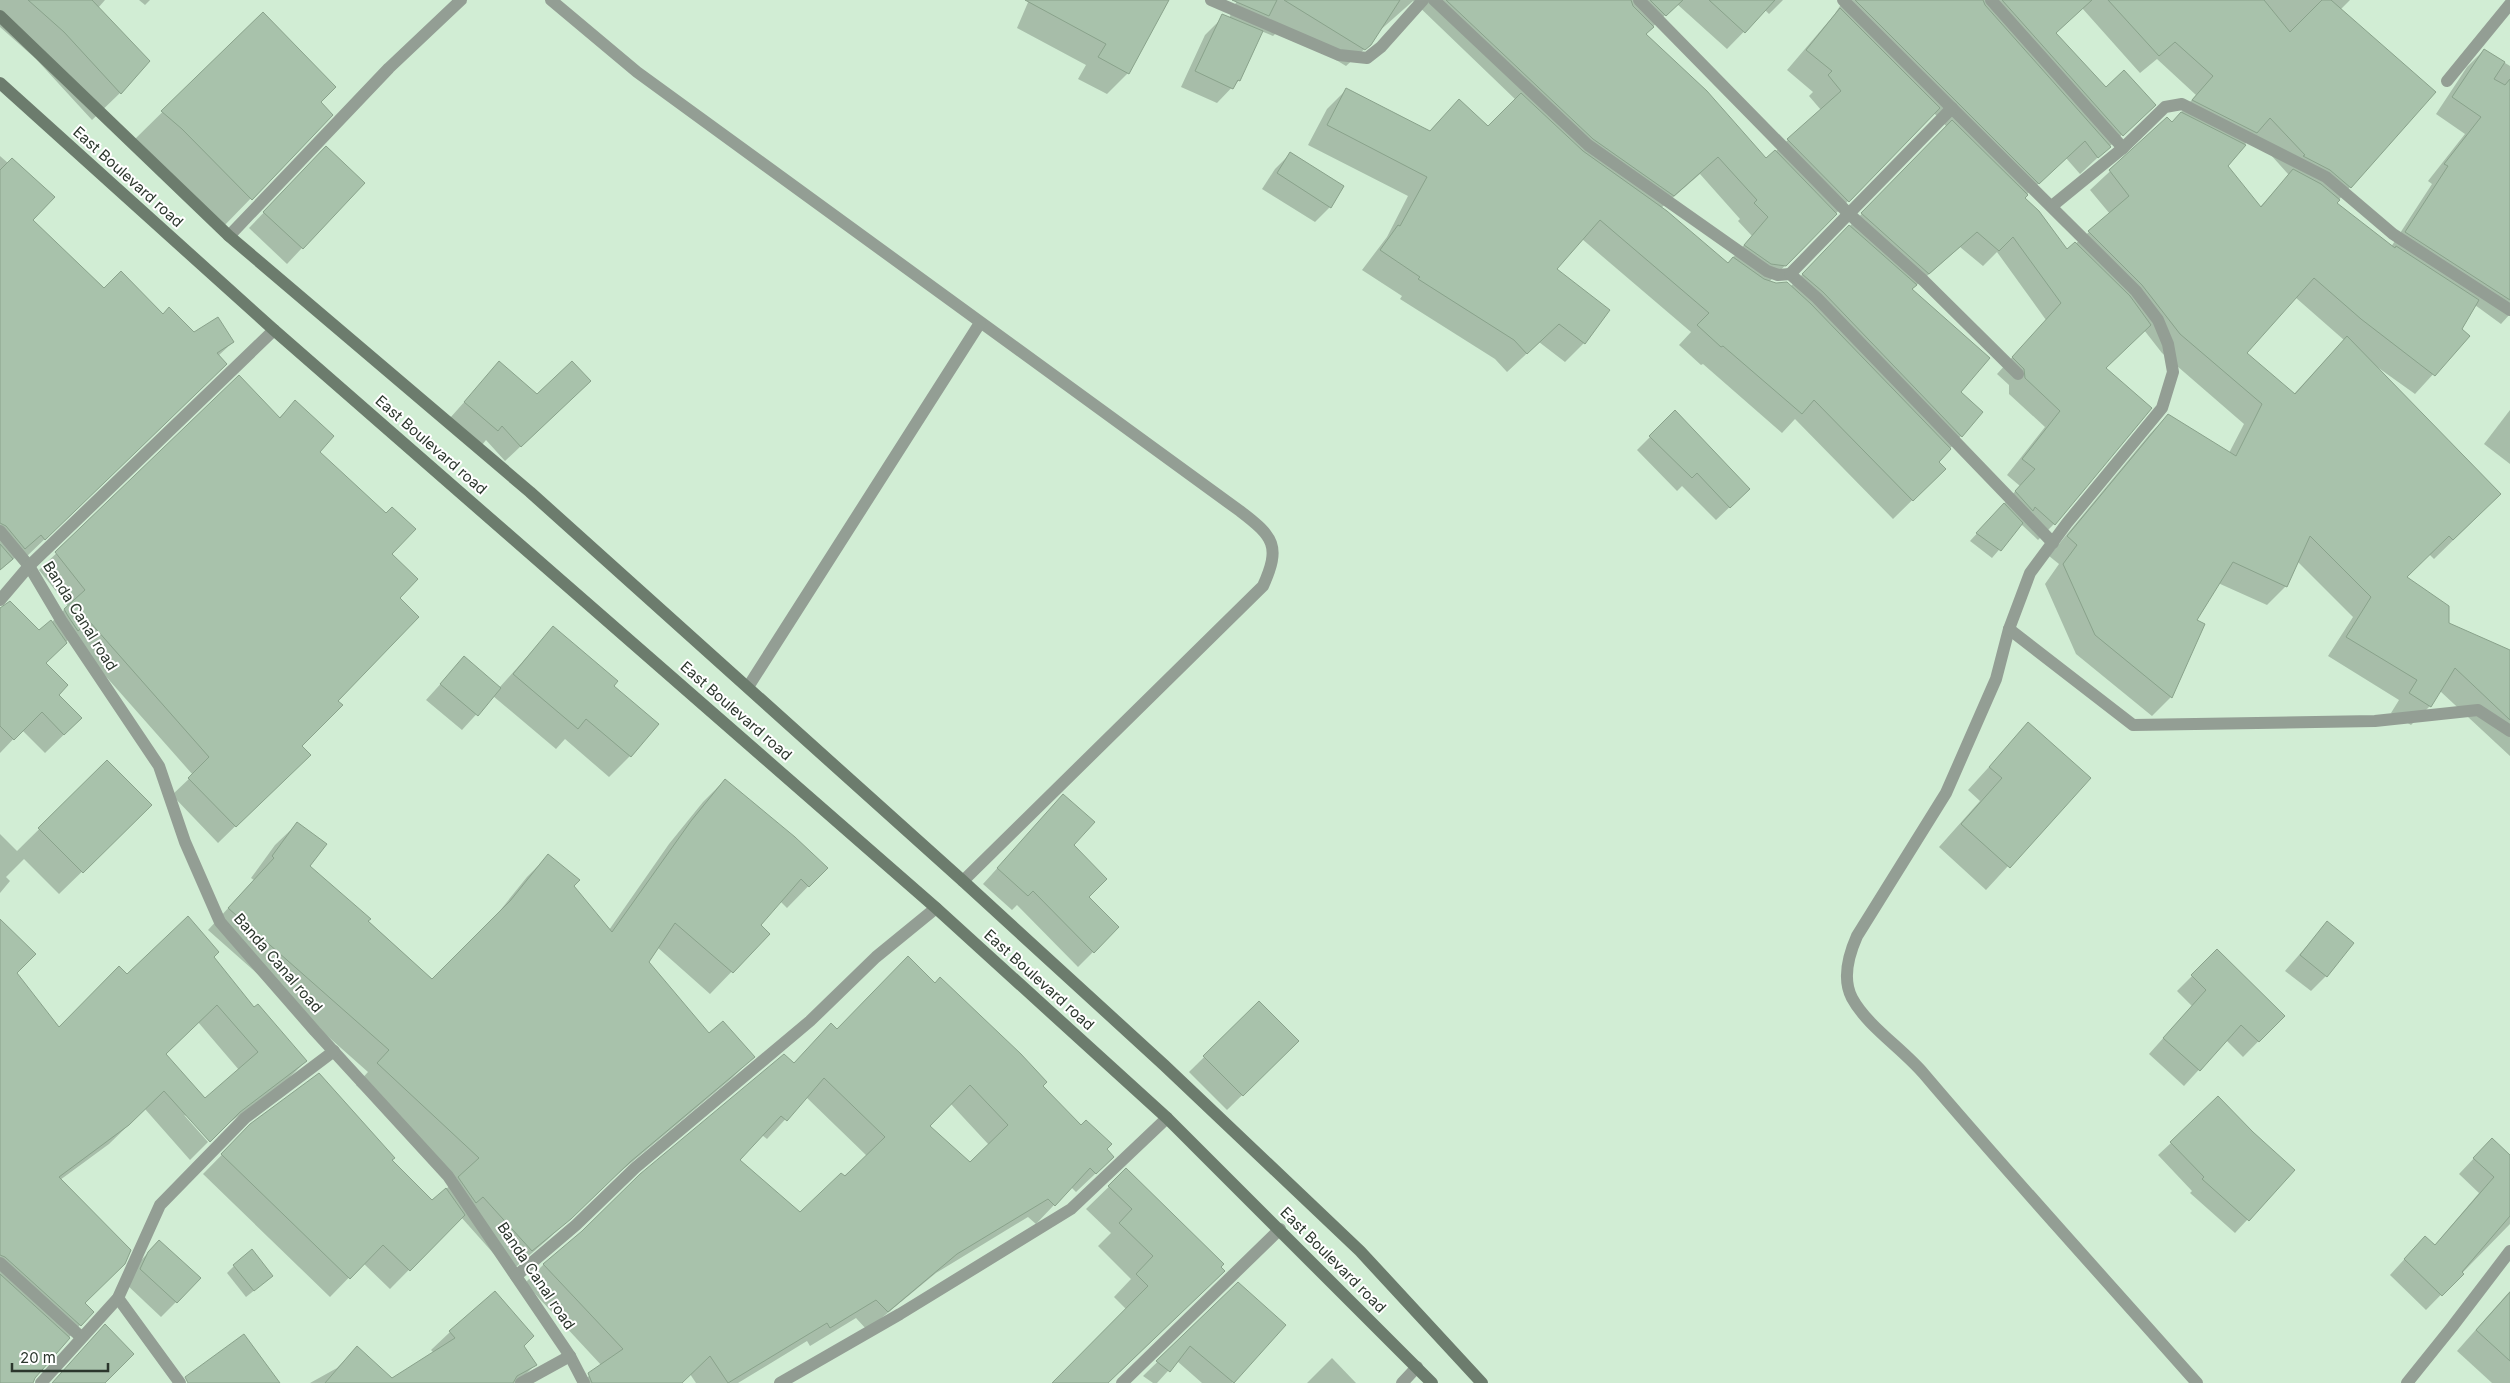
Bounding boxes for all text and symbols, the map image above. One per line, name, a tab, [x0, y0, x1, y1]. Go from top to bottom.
street label: East Boulevard road	[69, 122, 187, 231]
street label: East Boulevard road	[372, 391, 491, 498]
street label: Banda Canal road	[39, 557, 122, 674]
street label: East Boulevard road	[677, 657, 796, 764]
street label: Banda Canal road	[230, 909, 327, 1016]
street label: East Boulevard road	[980, 925, 1098, 1034]
street label: East Boulevard road	[1276, 1203, 1390, 1317]
street label: Banda Canal road	[493, 1218, 579, 1333]
scale bar	[12, 1340, 109, 1372]
text: 20 m	[20, 1348, 56, 1367]

